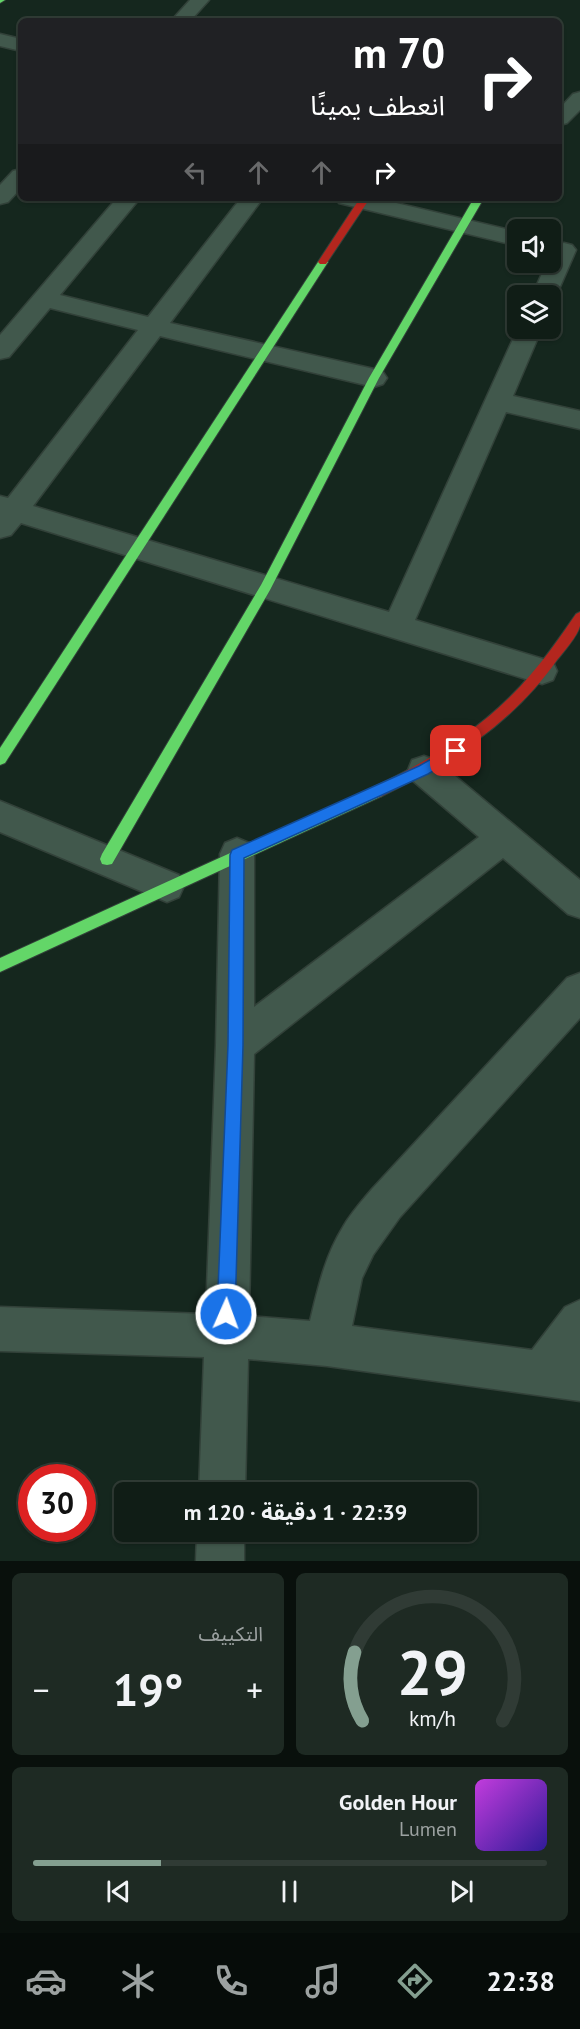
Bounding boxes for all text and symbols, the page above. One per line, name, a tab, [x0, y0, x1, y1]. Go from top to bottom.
text: 70 m	[353, 25, 445, 80]
icon: right	[466, 42, 544, 120]
text: انعطف يمينًا	[310, 88, 445, 122]
icon: left	[179, 156, 212, 189]
icon: ahead	[242, 156, 275, 189]
icon: ahead	[305, 156, 338, 189]
icon: right	[368, 156, 401, 189]
map controls	[507, 219, 561, 339]
button: sound	[507, 219, 561, 273]
button: layers	[507, 285, 561, 339]
pin	[430, 725, 481, 776]
icon: arrive	[439, 734, 472, 767]
position arrow	[194, 1282, 258, 1346]
speed limit sign: 30	[18, 1464, 96, 1542]
text: 22:39 · 1 دقيقة · 120 m	[184, 1498, 407, 1526]
text: التكييف	[199, 1621, 263, 1647]
text: 29	[397, 1631, 467, 1712]
text: 19°	[113, 1660, 183, 1718]
text: −	[33, 1668, 50, 1711]
text: +	[246, 1668, 263, 1711]
text: km/h	[408, 1704, 455, 1732]
text: Golden Hour	[339, 1788, 457, 1816]
text: Lumen	[399, 1816, 457, 1842]
icon: previous	[102, 1875, 135, 1908]
icon: pause	[273, 1875, 306, 1908]
icon: next	[445, 1875, 478, 1908]
icon: car	[25, 1960, 67, 2002]
icon: climate	[117, 1960, 159, 2002]
icon: phone	[210, 1960, 252, 2002]
icon: music	[302, 1960, 344, 2002]
icon: directions	[394, 1960, 436, 2002]
text: 22:38	[486, 1964, 555, 1998]

